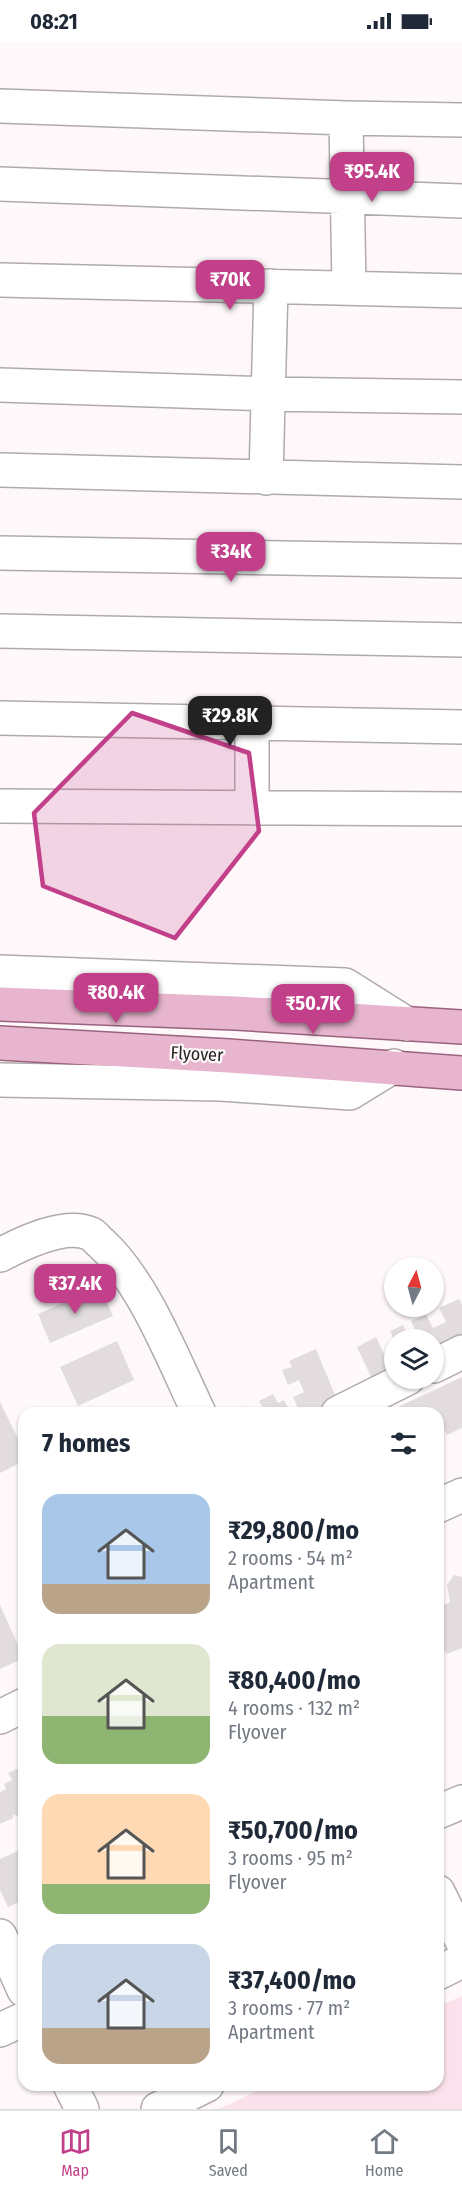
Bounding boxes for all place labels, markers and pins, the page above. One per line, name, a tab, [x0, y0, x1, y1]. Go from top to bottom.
pin: ₹95.4K	[323, 152, 421, 203]
pin: ₹70K	[194, 260, 266, 311]
pin: ₹34K	[195, 532, 267, 583]
pin: ₹29.8K	[181, 696, 279, 747]
pin: ₹80.4K	[67, 973, 165, 1024]
pin: ₹50.7K	[264, 984, 362, 1035]
pin: ₹37.4K	[26, 1264, 124, 1315]

